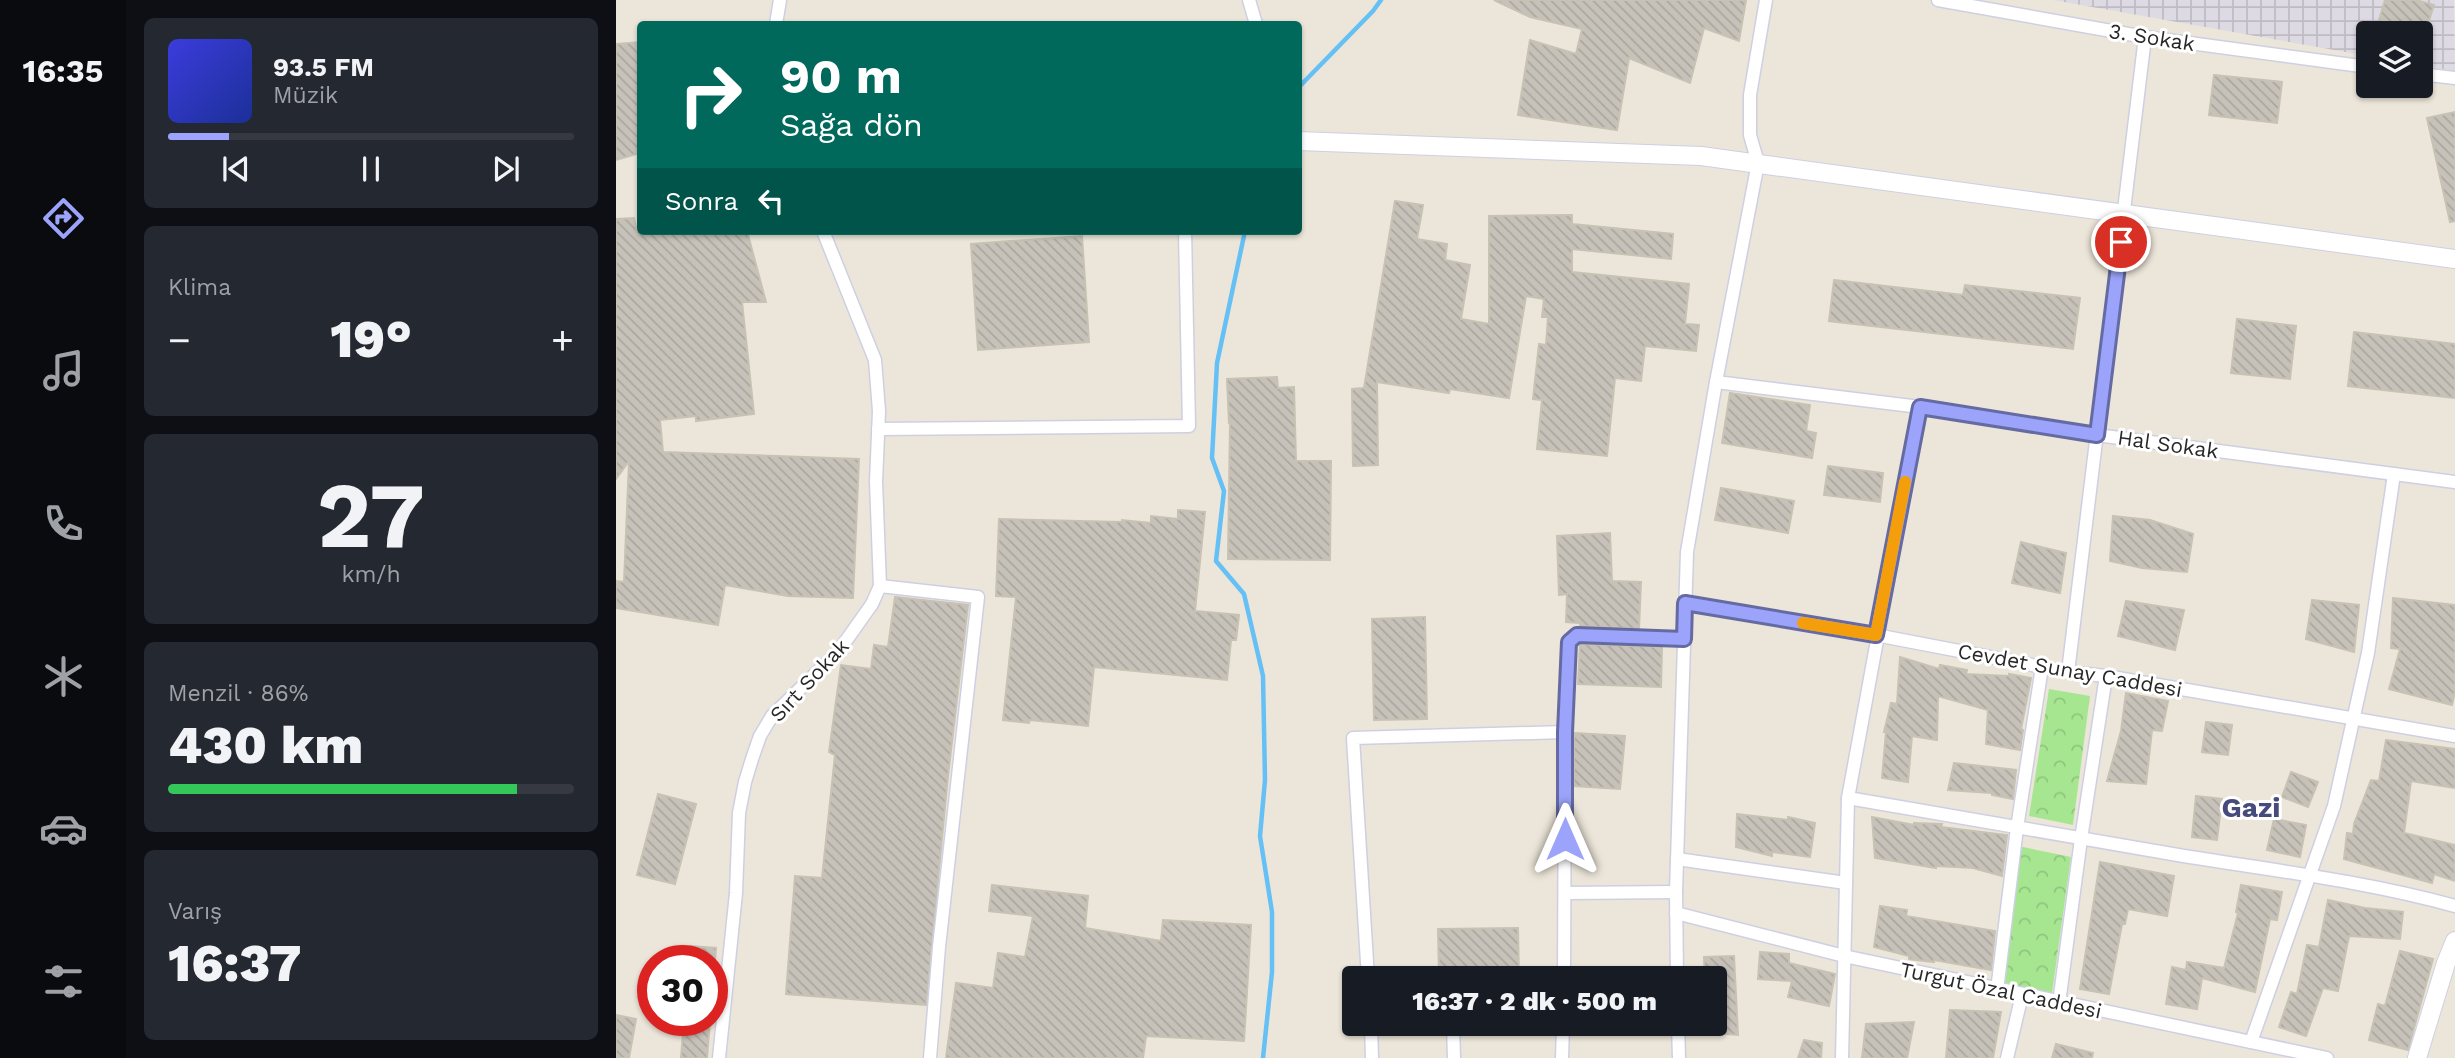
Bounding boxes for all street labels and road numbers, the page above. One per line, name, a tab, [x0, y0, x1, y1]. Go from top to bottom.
street label: 3. Sokak	[2107, 18, 2197, 56]
street label: Hal Sokak	[2116, 425, 2220, 463]
street label: Sırt Sokak	[764, 633, 854, 727]
street label: Cevdet Sunay Caddesi	[1956, 638, 2184, 702]
street label: Turgut Özal Caddesi	[1898, 956, 2104, 1024]

